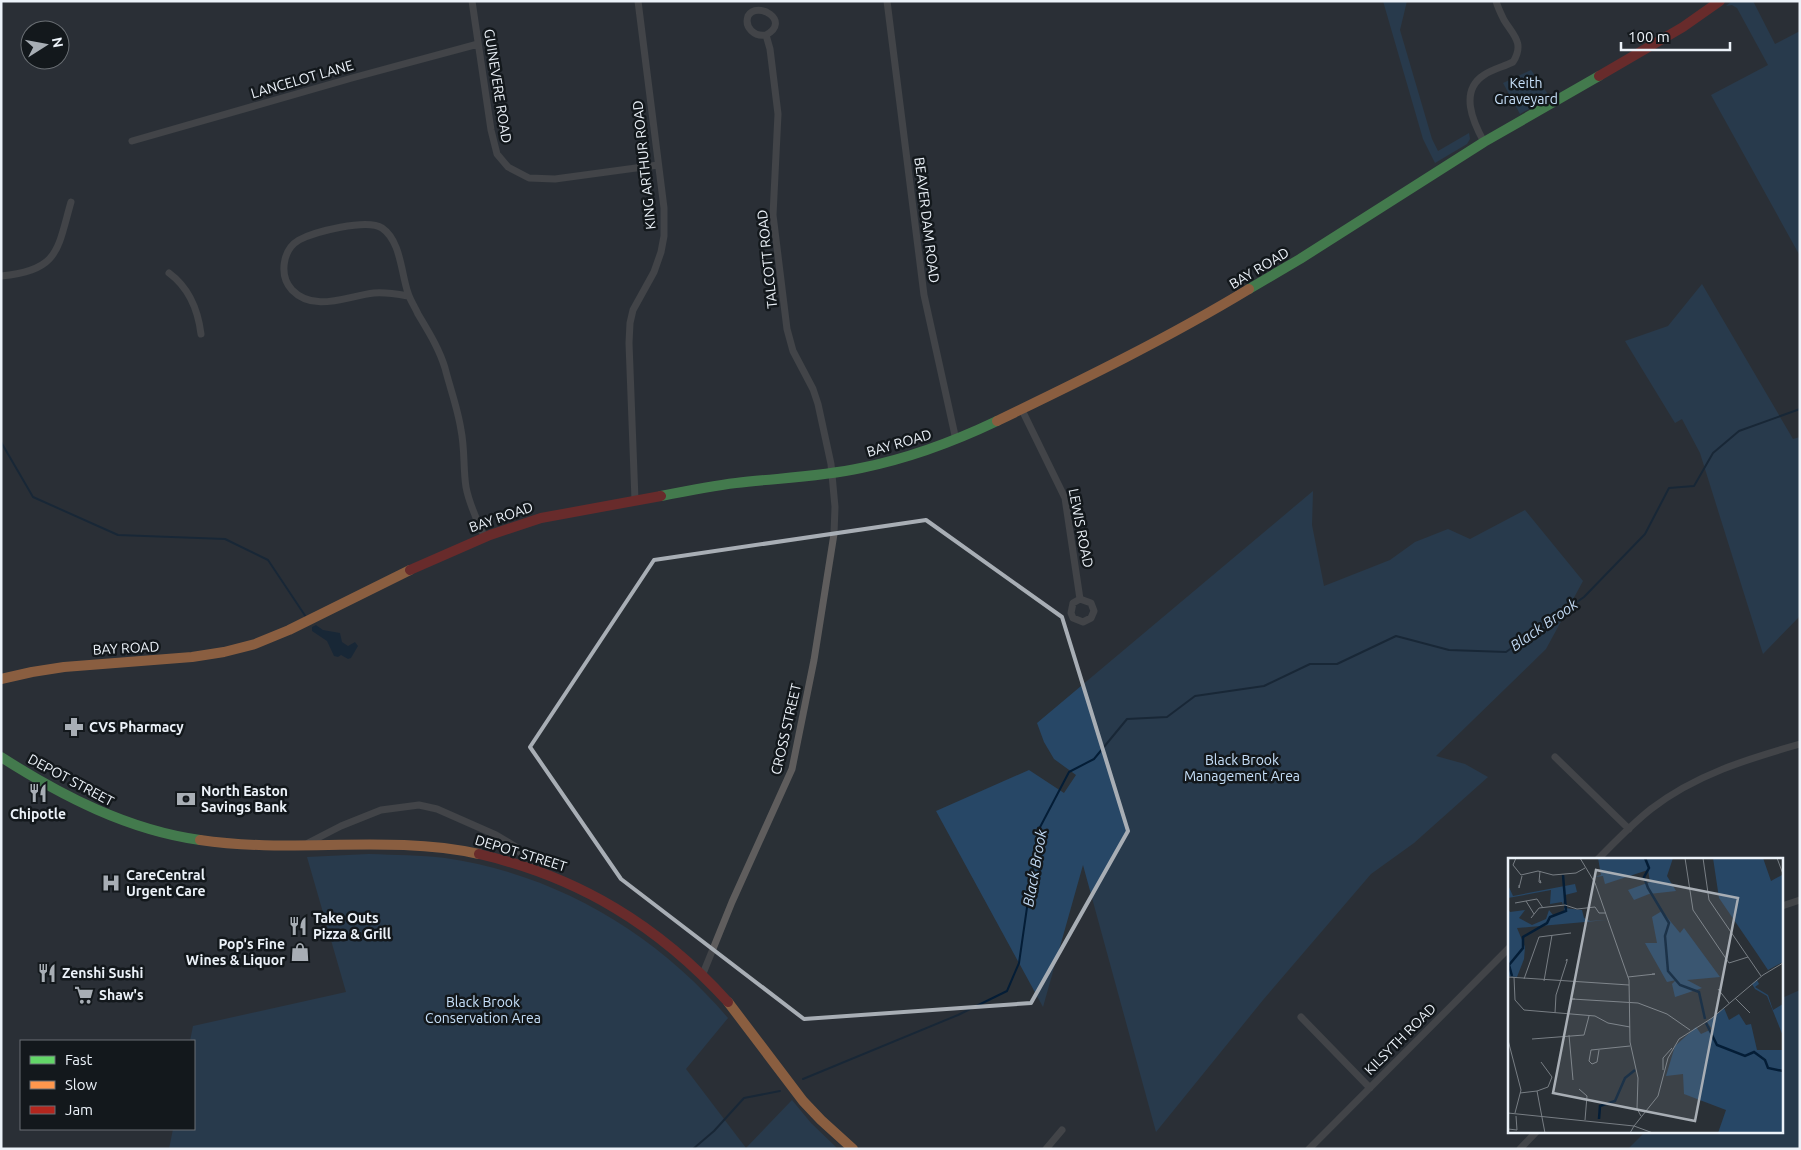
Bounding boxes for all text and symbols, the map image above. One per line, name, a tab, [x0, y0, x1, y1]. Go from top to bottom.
north arrow	[20, 20, 70, 70]
scale bar	[1621, 20, 1730, 52]
street label: GUINEVERE ROAD	[481, 28, 515, 144]
text: 100 m	[1628, 28, 1670, 45]
text: N	[49, 36, 67, 49]
street label: LANCELOT LANE	[249, 57, 355, 101]
park label: Keith Graveyard	[1494, 75, 1558, 107]
street label: KING ARTHUR ROAD	[629, 99, 659, 230]
street label: BEAVER DAM ROAD	[911, 156, 943, 284]
street label: TALCOTT ROAD	[754, 209, 780, 309]
street label: BAY ROAD	[1226, 244, 1292, 292]
street label: BAY ROAD	[865, 426, 933, 460]
street label: LEWIS ROAD	[1065, 487, 1097, 569]
street label: BAY ROAD	[467, 499, 535, 535]
water label: Black Brook	[1507, 595, 1581, 654]
street label: BAY ROAD	[92, 638, 160, 658]
street label: CROSS STREET	[768, 682, 804, 776]
pharmacy icon: CVS Pharmacy	[63, 716, 85, 738]
place label: CVS Pharmacy	[89, 719, 184, 735]
street label: DEPOT STREET	[25, 751, 117, 809]
park label: Black Brook Management Area	[1184, 752, 1300, 784]
restaurant icon: Chipotle	[27, 782, 49, 804]
place label: North Easton Savings Bank	[201, 783, 288, 815]
bank icon: North Easton Savings Bank	[175, 788, 197, 810]
place label: Chipotle	[10, 806, 66, 822]
water label: Black Brook	[1019, 827, 1050, 908]
street label: DEPOT STREET	[473, 831, 569, 875]
inset map	[1508, 858, 1784, 1132]
place label: CareCentral Urgent Care	[126, 867, 206, 899]
hospital icon: CareCentral Urgent Care	[100, 872, 122, 894]
place label: Take Outs Pizza & Grill	[313, 910, 391, 942]
restaurant icon: Take Outs Pizza & Grill	[287, 915, 309, 937]
place label: Pop's Fine Wines & Liquor	[186, 936, 285, 968]
shop icon: Pop's Fine Wines & Liquor	[289, 941, 311, 963]
restaurant icon: Zenshi Sushi	[36, 962, 58, 984]
place label: Zenshi Sushi	[62, 965, 143, 981]
supermarket icon: Shaw's	[73, 984, 95, 1006]
place label: Shaw's	[99, 987, 144, 1003]
park label: Black Brook Conservation Area	[425, 994, 541, 1026]
street label: KILSYTH ROAD	[1361, 1000, 1439, 1078]
legend	[20, 1040, 195, 1130]
text: Fast	[65, 1051, 93, 1068]
text: Slow	[65, 1076, 98, 1093]
text: Jam	[65, 1101, 93, 1118]

